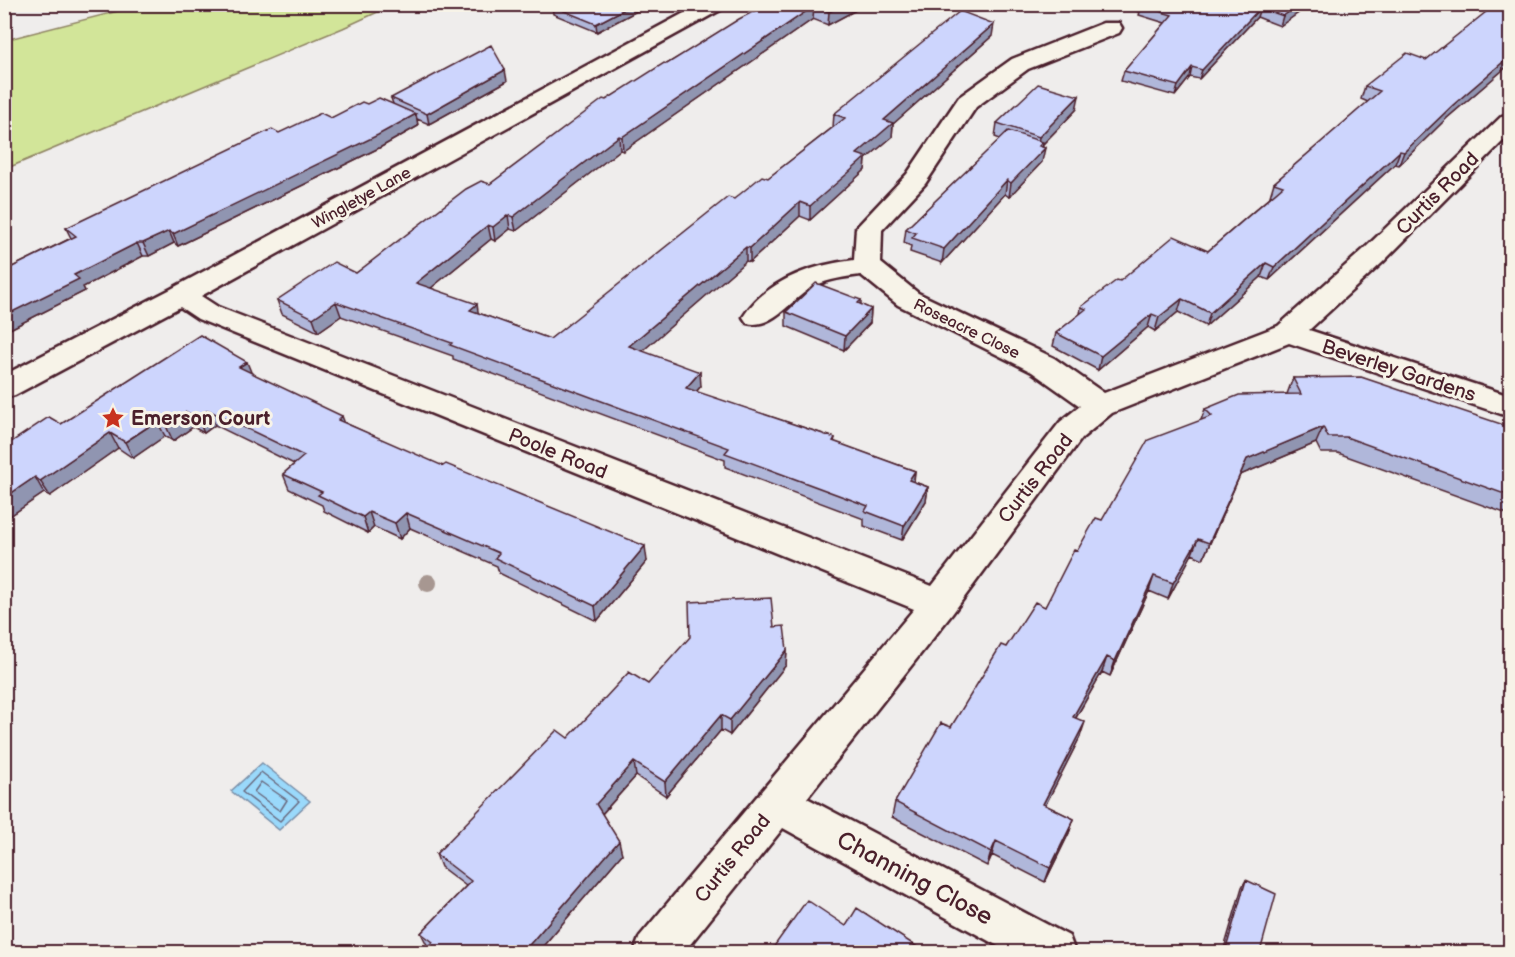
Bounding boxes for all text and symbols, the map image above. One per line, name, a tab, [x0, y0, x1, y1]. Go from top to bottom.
street label: Curtis Road	[1391, 147, 1484, 240]
street label: Wingletye Lane	[309, 163, 415, 233]
street label: Roseacre Close	[910, 295, 1023, 364]
street label: Beverley Gardens	[1319, 335, 1479, 407]
place icon: Emerson Court	[100, 405, 126, 431]
place label: Emerson Court	[131, 407, 270, 431]
street label: Poole Road	[505, 423, 611, 485]
street label: Curtis Road	[993, 429, 1078, 528]
street label: Curtis Road	[690, 809, 776, 908]
street label: Channing Close	[832, 825, 998, 932]

